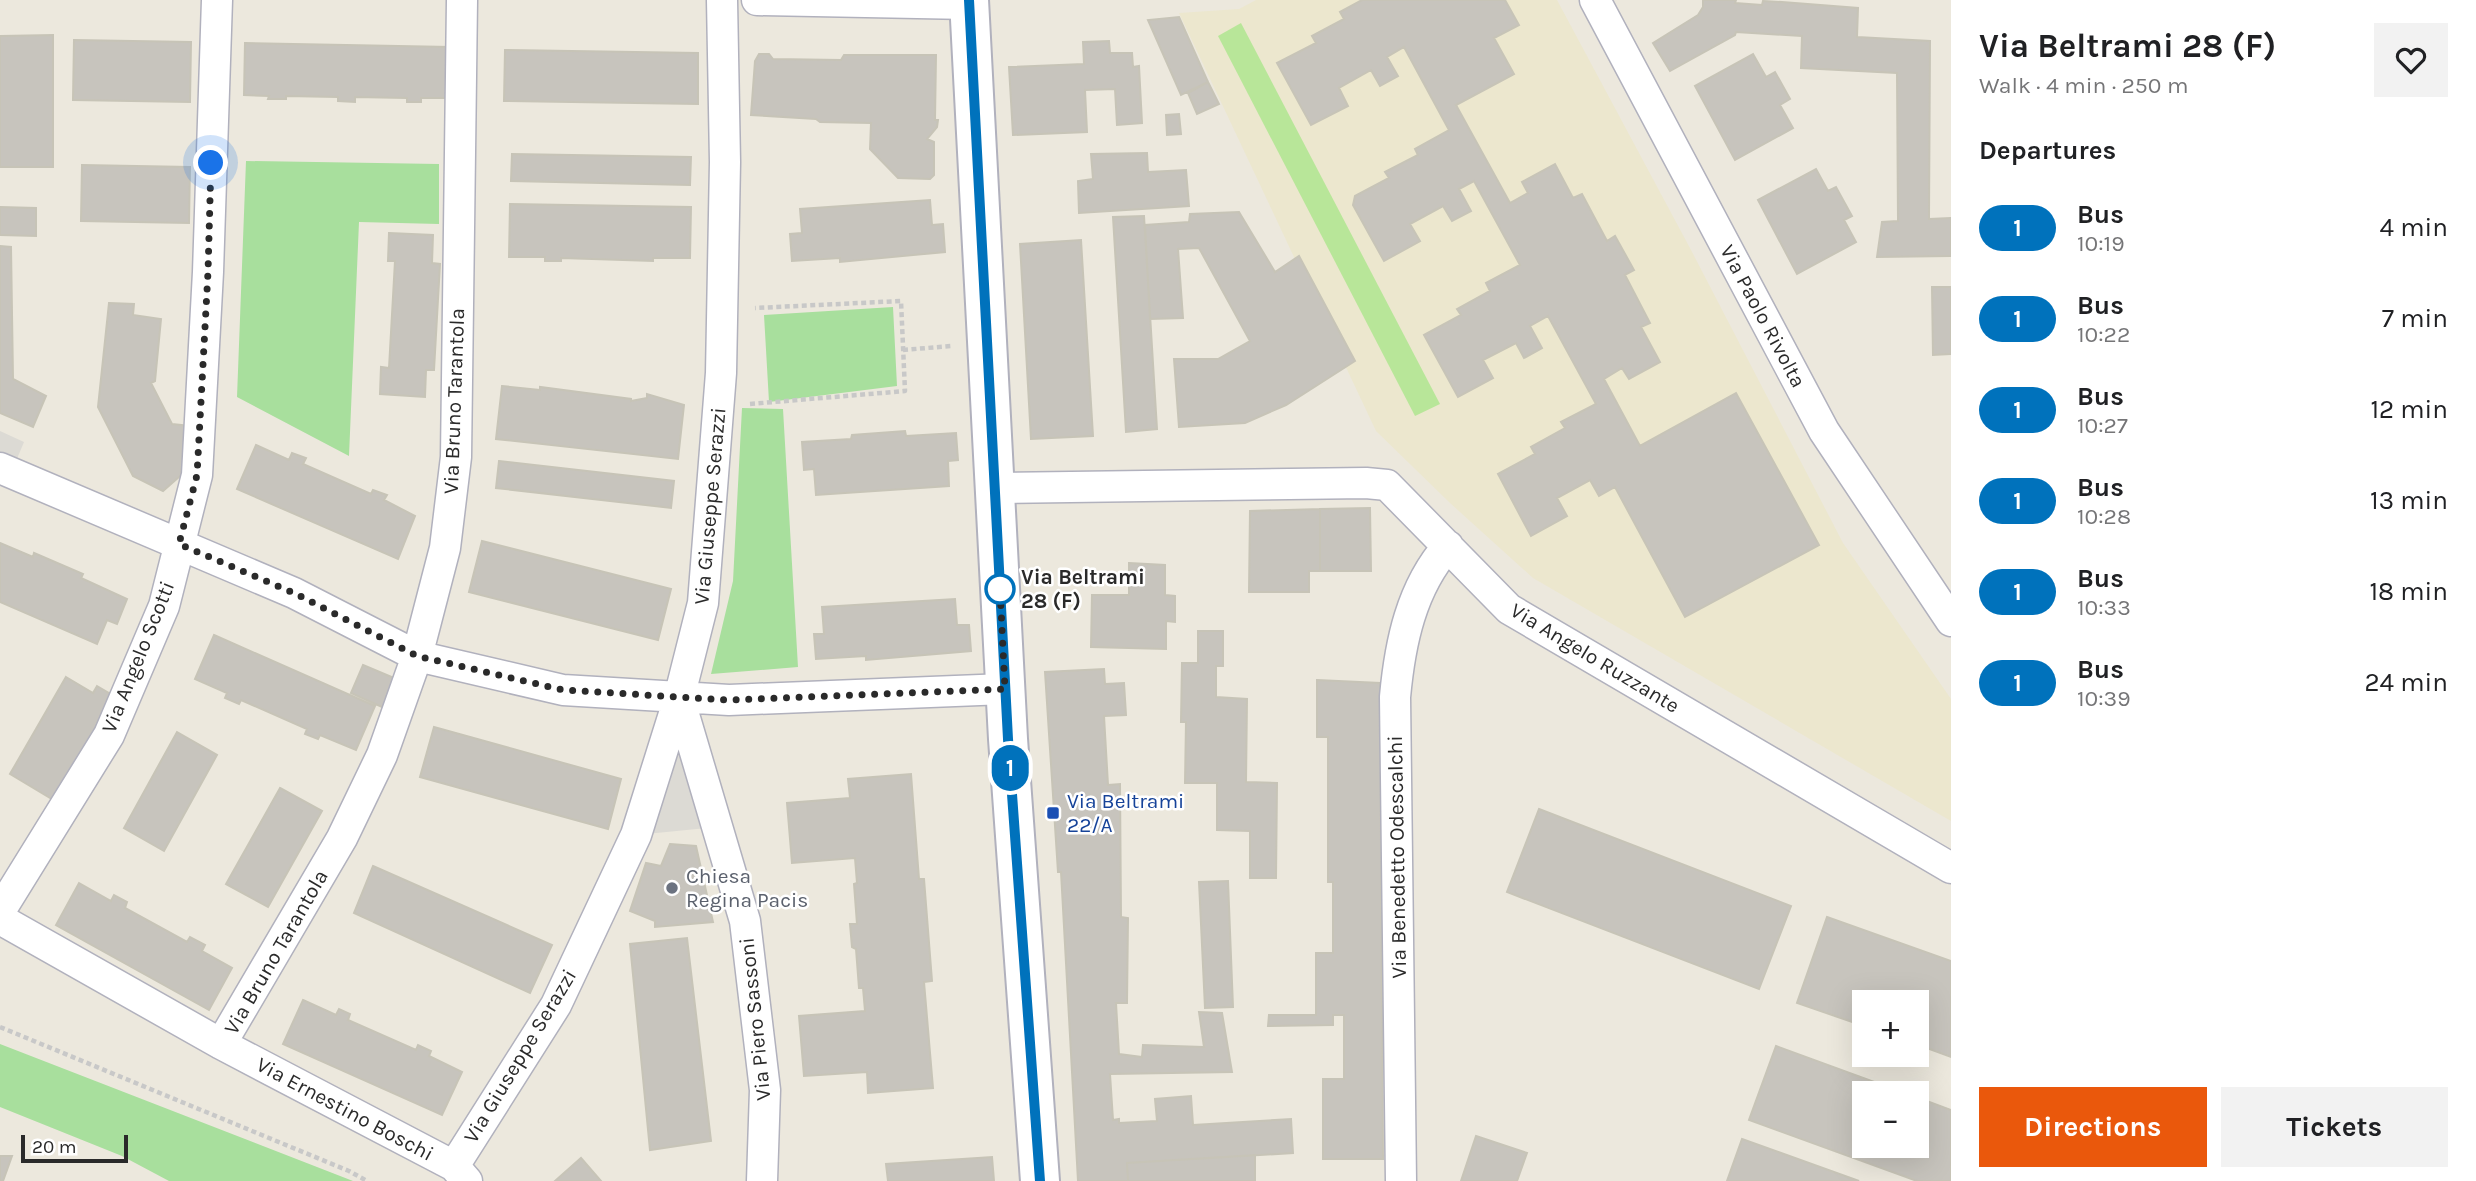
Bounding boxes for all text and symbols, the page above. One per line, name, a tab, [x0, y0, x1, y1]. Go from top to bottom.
button: heart	[2374, 23, 2448, 97]
text: Via Beltrami 28 (F)	[1979, 27, 2276, 65]
text: Walk · 4 min · 250 m	[1979, 72, 2188, 99]
text: Departures	[1979, 135, 2116, 166]
your location	[193, 145, 228, 180]
text: Bus	[2077, 199, 2124, 230]
text: 4 min	[2380, 212, 2448, 243]
text: 1	[2013, 214, 2022, 242]
text: 10:19	[2077, 230, 2125, 257]
street label: Via Paolo Rivolta	[1715, 241, 1811, 391]
text: Bus	[2077, 290, 2124, 321]
text: 7 min	[2382, 303, 2448, 334]
text: 1	[2013, 305, 2022, 333]
street label: Via Bruno Tarantola	[439, 308, 469, 494]
text: 10:22	[2077, 321, 2130, 348]
text: Bus	[2077, 381, 2124, 412]
text: 12 min	[2370, 394, 2448, 425]
text: 1	[2013, 396, 2022, 424]
street label: Via Giuseppe Serazzi	[689, 406, 731, 606]
text: 10:27	[2077, 412, 2128, 439]
text: Bus	[2077, 472, 2124, 503]
text: 13 min	[2370, 485, 2448, 516]
text: 1	[2013, 487, 2022, 515]
text: 10:28	[2077, 503, 2131, 530]
text: Bus	[2077, 563, 2124, 594]
place label: Via Beltrami 28 (F)	[1021, 565, 1145, 613]
marker: Via Beltrami 28 (F)	[985, 574, 1015, 604]
text: 18 min	[2369, 576, 2448, 607]
street label: Via Angelo Scotti	[97, 578, 179, 736]
text: 1	[2013, 578, 2022, 606]
text: 10:33	[2077, 594, 2131, 621]
street label: Via Angelo Ruzzante	[1506, 598, 1684, 718]
text: Bus	[2077, 654, 2124, 685]
text: 24 min	[2364, 667, 2448, 698]
text: 1	[2013, 669, 2022, 697]
text: 10:39	[2077, 685, 2130, 712]
street label: Via Benedetto Odescalchi	[1383, 735, 1411, 979]
line badge: 1	[987, 745, 1033, 791]
text: 1	[1006, 754, 1014, 782]
place label: Via Beltrami 22/A	[1067, 789, 1184, 837]
marker: Via Beltrami 22/A	[1045, 805, 1061, 821]
place label: Chiesa Regina Pacis	[686, 864, 808, 912]
street label: Via Bruno Tarantola	[219, 865, 333, 1039]
marker: Chiesa Regina Pacis	[664, 880, 680, 896]
street label: Via Piero Sassoni	[734, 936, 776, 1102]
street label: Via Giuseppe Serazzi	[459, 965, 581, 1147]
map controls	[1852, 990, 1929, 1158]
button: +	[1852, 990, 1929, 1067]
street label: Via Ernestino Boschi	[252, 1052, 438, 1166]
button: −	[1852, 1081, 1929, 1158]
button: Directions	[1979, 1087, 2207, 1167]
button: Tickets	[2221, 1087, 2448, 1167]
scale bar	[21, 1132, 128, 1164]
text: 20 m	[32, 1136, 77, 1158]

